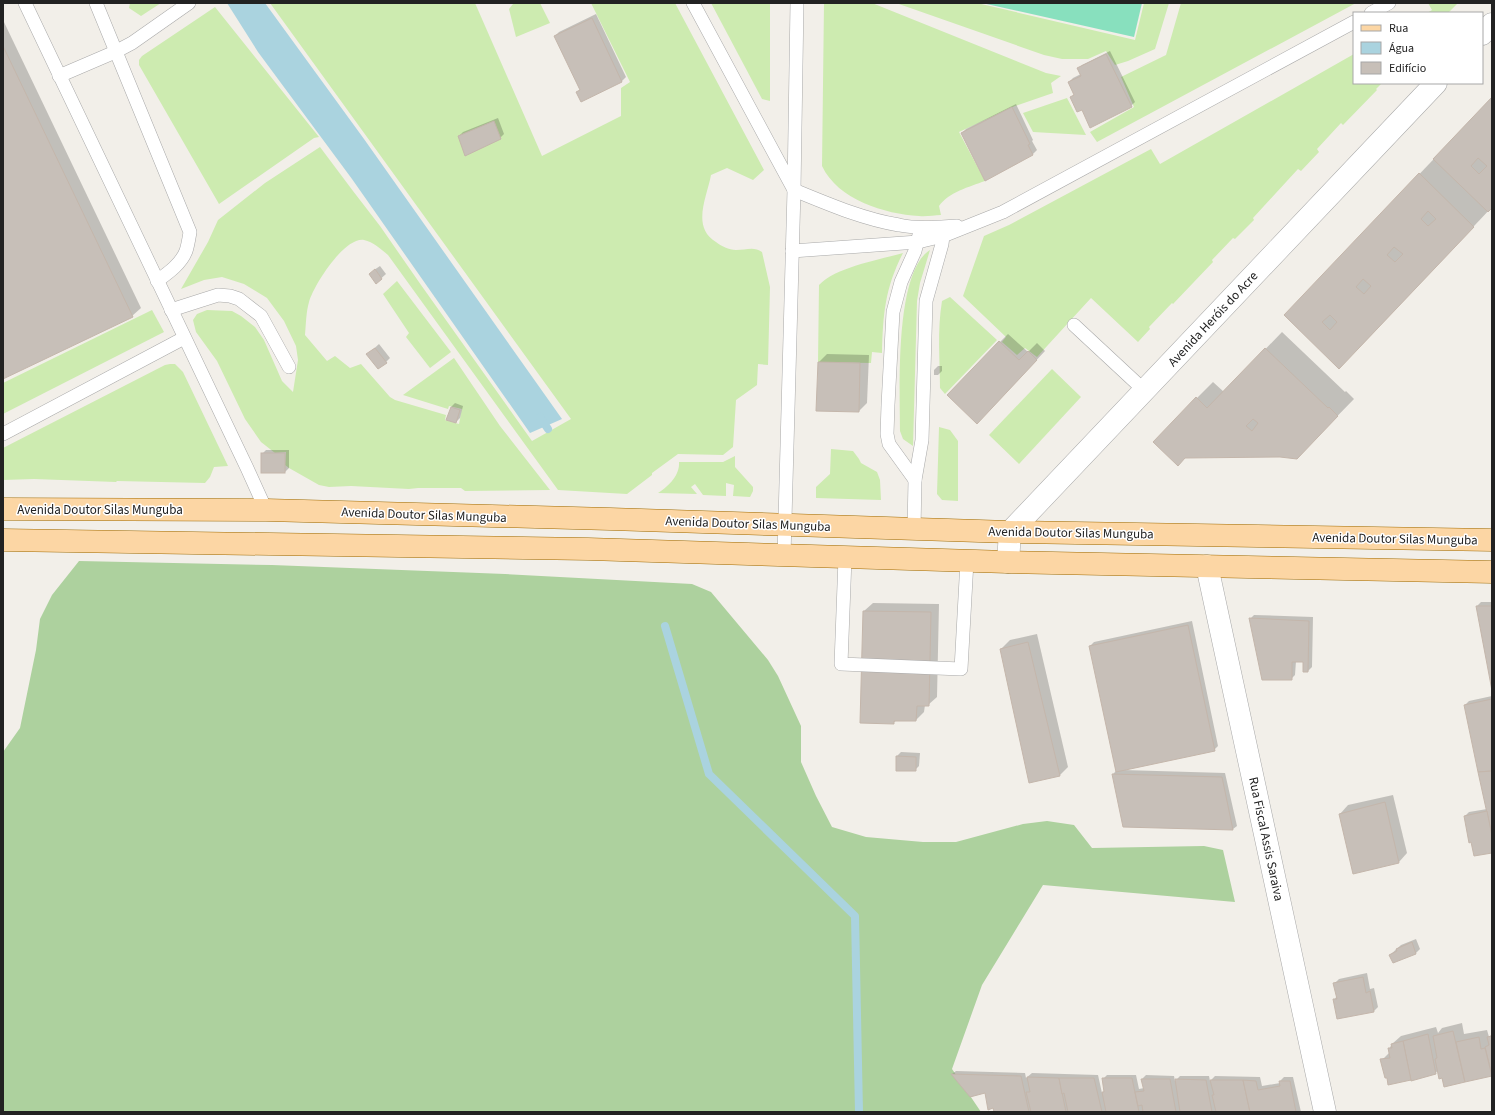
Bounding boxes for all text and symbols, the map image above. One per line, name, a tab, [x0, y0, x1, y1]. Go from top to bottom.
legend	[1353, 12, 1483, 84]
text: Rua	[1389, 20, 1408, 37]
text: Água	[1389, 40, 1414, 57]
text: Edifício	[1389, 60, 1426, 77]
street label: Avenida Heróis do Acre	[1164, 267, 1262, 371]
street label: Avenida Doutor Silas Munguba	[17, 501, 183, 519]
street label: Avenida Doutor Silas Munguba	[341, 503, 507, 527]
street label: Avenida Doutor Silas Munguba	[665, 512, 831, 536]
street label: Avenida Doutor Silas Munguba	[988, 523, 1154, 543]
street label: Avenida Doutor Silas Munguba	[1312, 529, 1478, 549]
street label: Rua Fiscal Assis Saraiva	[1244, 775, 1288, 903]

